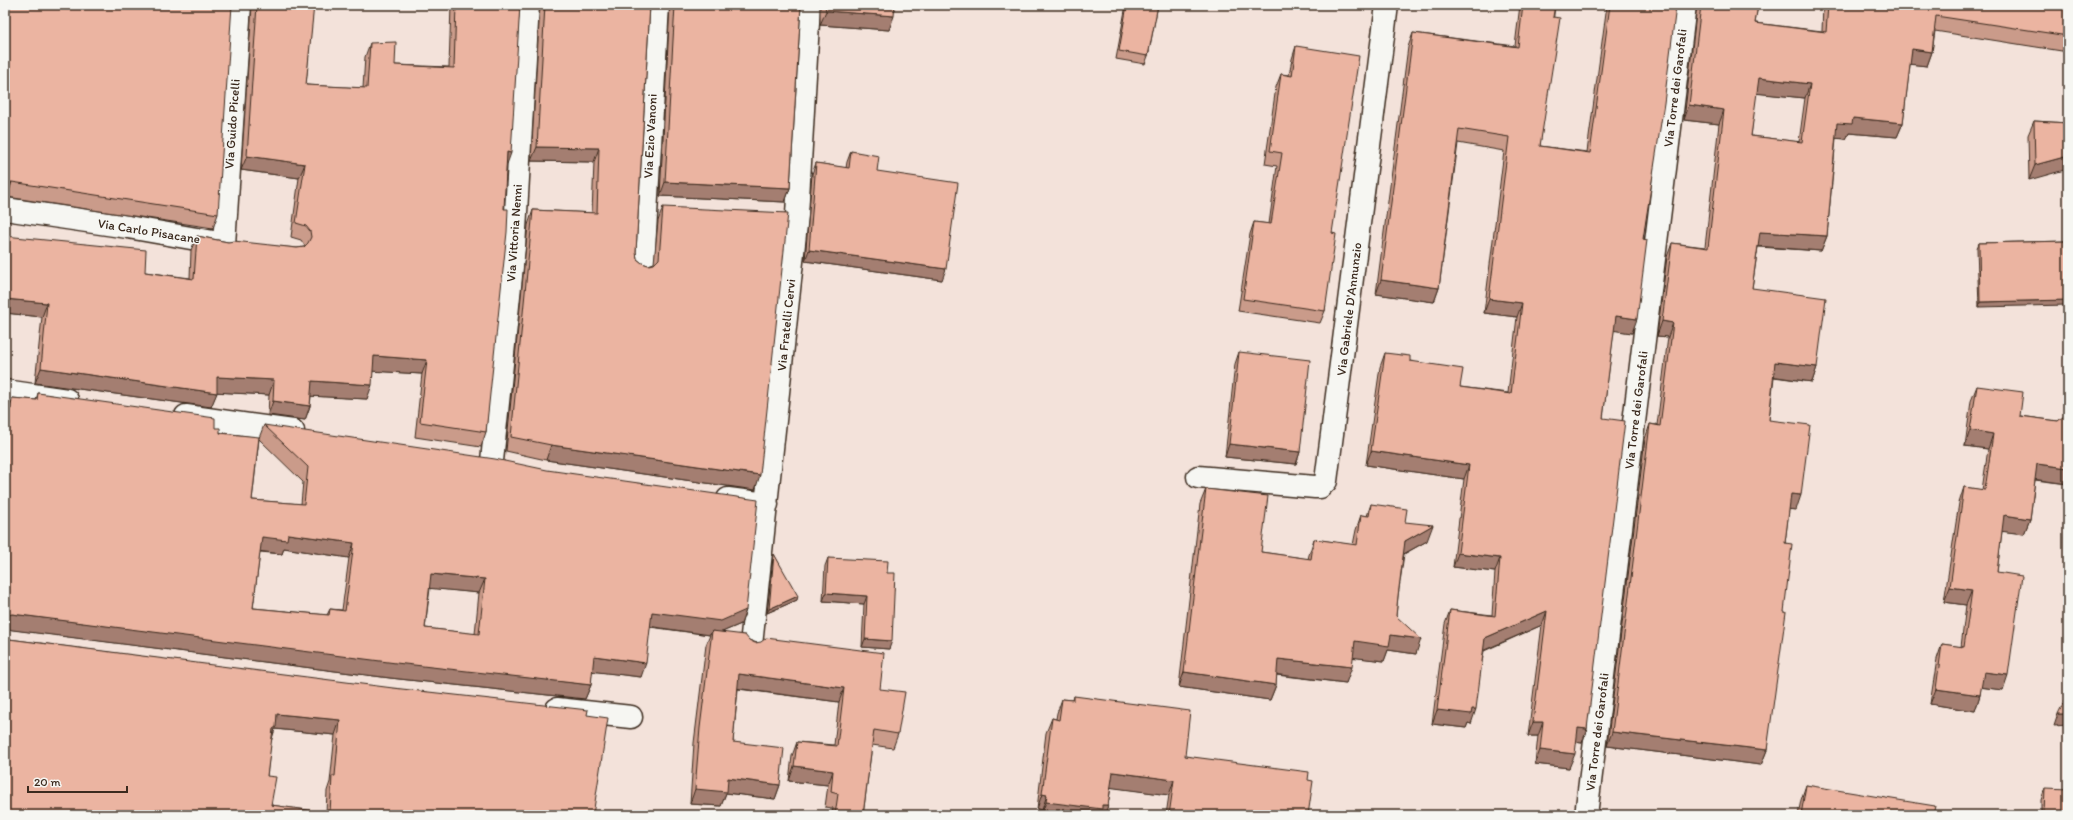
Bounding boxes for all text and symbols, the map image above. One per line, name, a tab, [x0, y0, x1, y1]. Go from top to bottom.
street label: Via Torre dei Garofali	[1660, 28, 1690, 148]
street label: Via Guido Picelli	[221, 78, 243, 170]
street label: Via Ezio Vanoni	[640, 93, 660, 179]
street label: Via Vittoria Nenni	[503, 184, 525, 282]
street label: Via Carlo Pisacane	[97, 216, 201, 246]
street label: Via Gabriele D'Annunzio	[1333, 241, 1365, 377]
street label: Via Fratelli Cervi	[774, 278, 798, 372]
street label: Via Torre dei Garofali	[1621, 350, 1651, 470]
street label: Via Torre dei Garofali	[1582, 672, 1612, 792]
scale bar	[28, 768, 127, 794]
text: 20 m	[34, 775, 61, 789]

